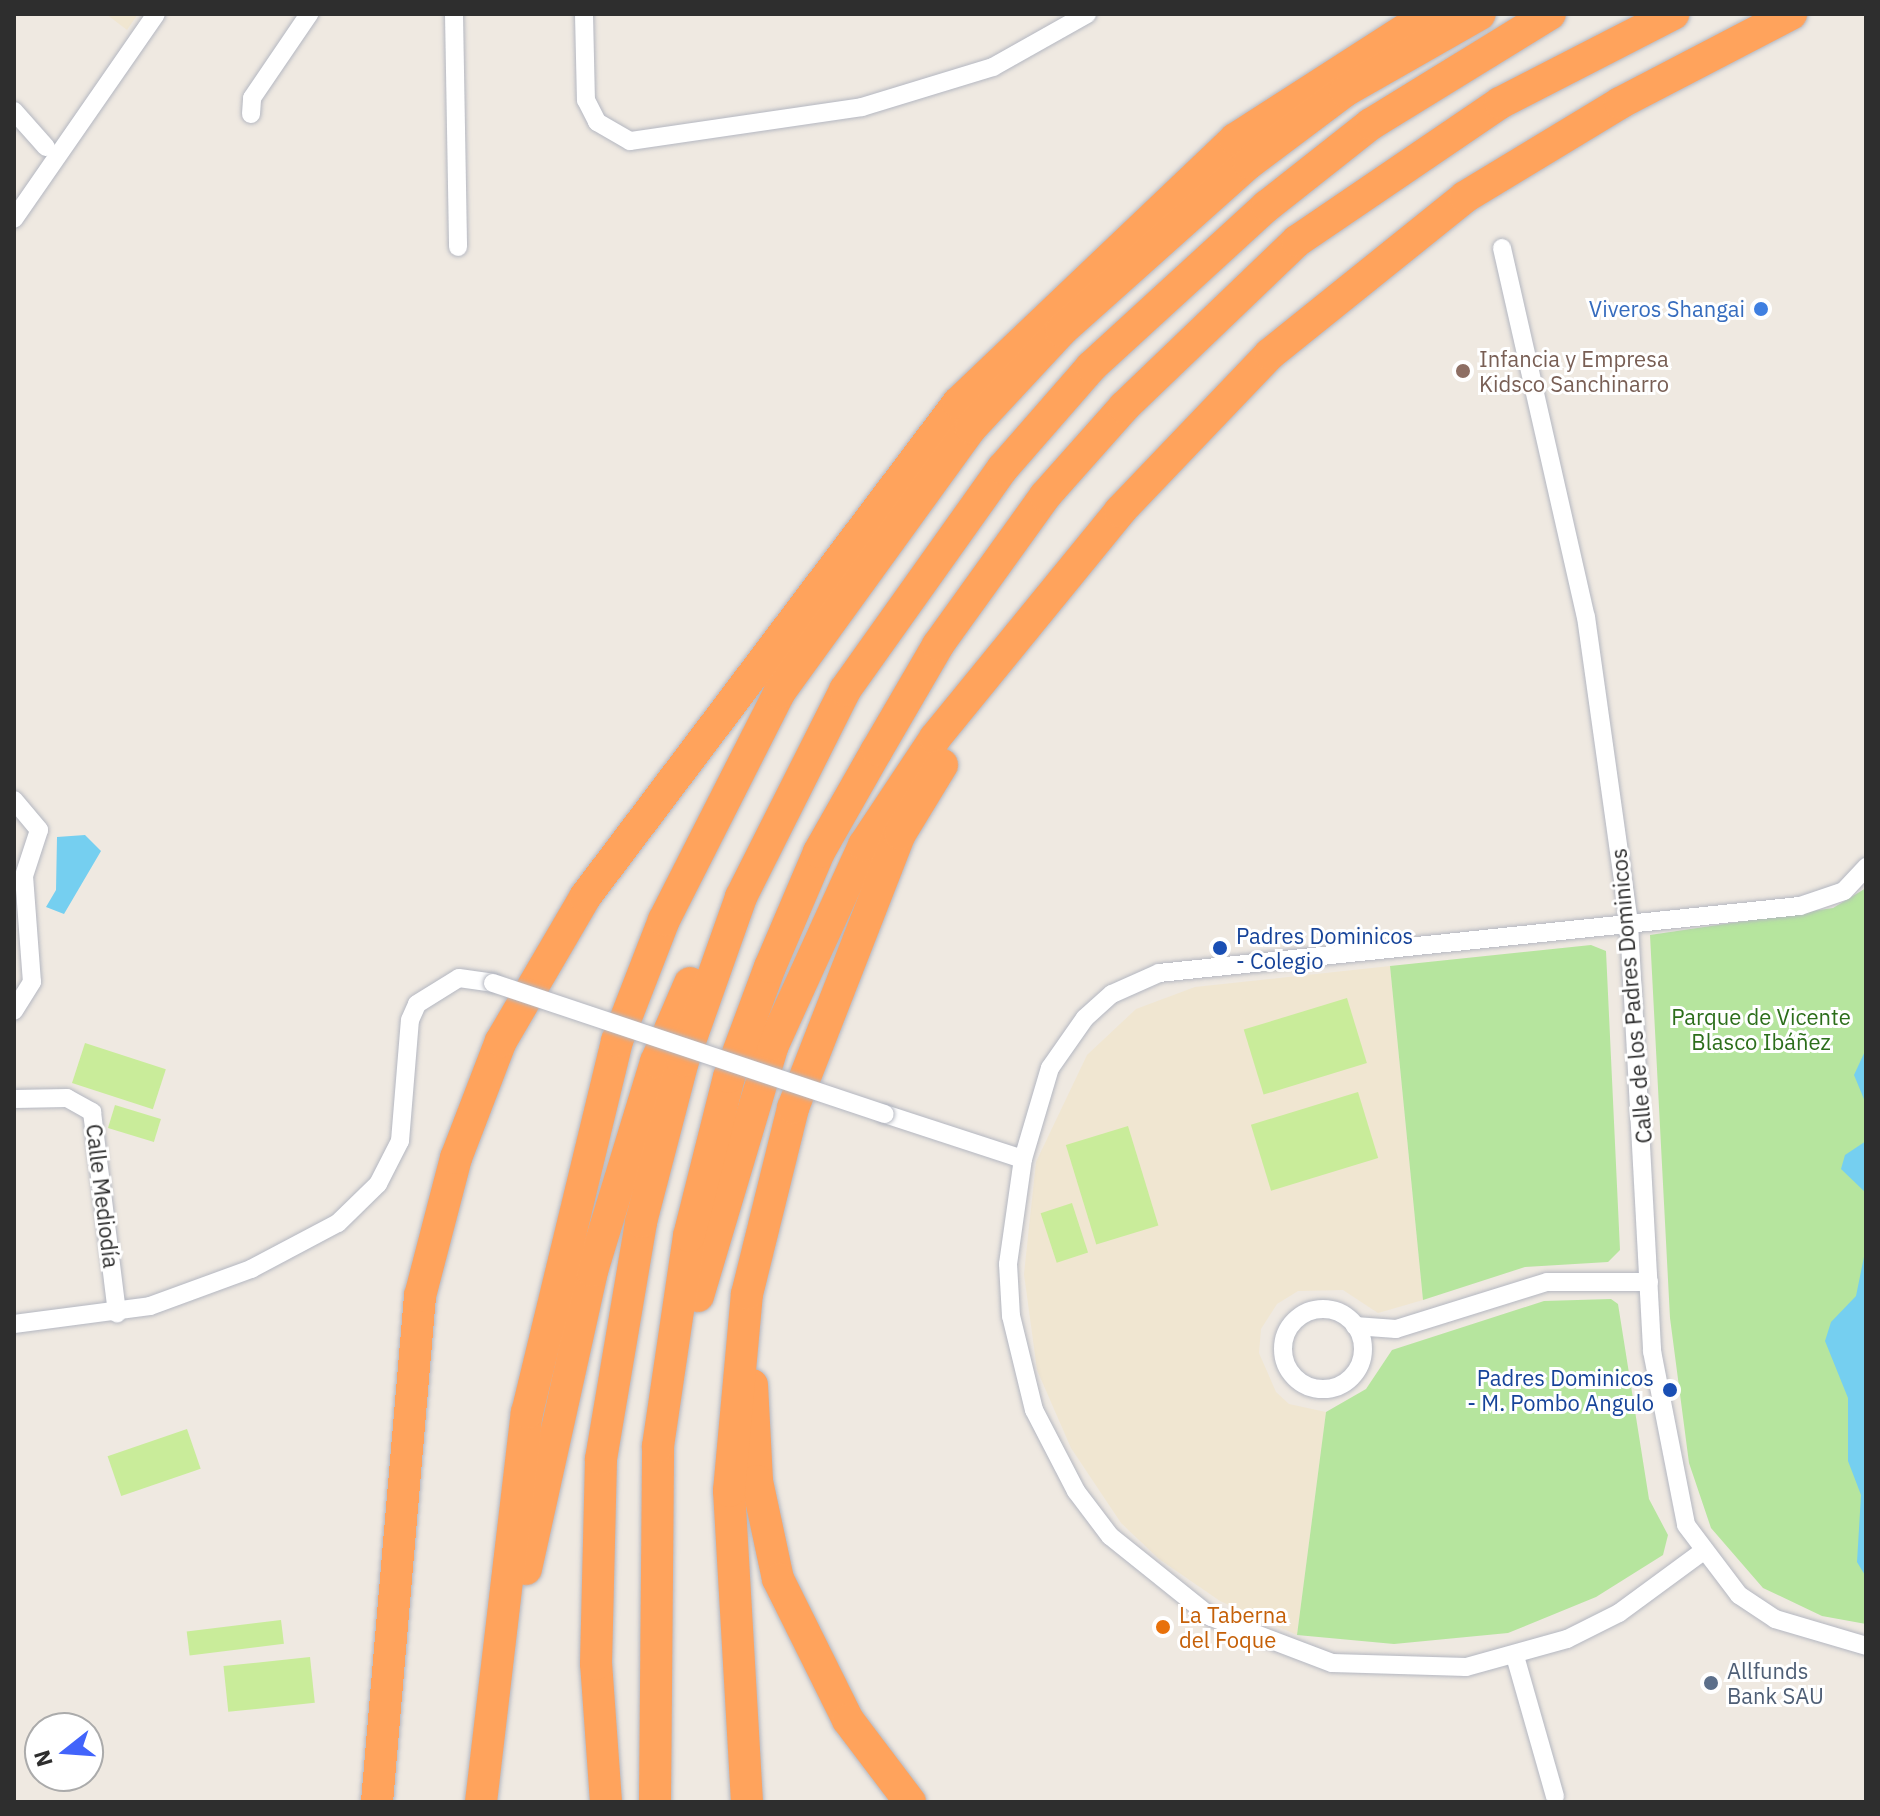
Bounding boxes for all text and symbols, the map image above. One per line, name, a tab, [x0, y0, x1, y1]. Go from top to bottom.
place label: Viveros Shangai	[1589, 296, 1745, 322]
marker: Viveros Shangai	[1752, 300, 1770, 318]
place label: Infancia y Empresa Kidsco Sanchinarro	[1479, 345, 1669, 396]
marker: Infancia y Empresa Kidsco Sanchinarro	[1454, 362, 1472, 380]
street label: Calle de los Padres Dominicos	[1605, 847, 1657, 1145]
place label: Padres Dominicos - Colegio	[1236, 922, 1413, 974]
marker: Padres Dominicos - Colegio	[1211, 939, 1229, 957]
park label: Parque de Vicente Blasco Ibáñez	[1671, 1003, 1851, 1054]
street label: Calle Mediodía	[81, 1122, 125, 1270]
place label: Padres Dominicos - M. Pombo Angulo	[1467, 1364, 1654, 1416]
marker: Padres Dominicos - M. Pombo Angulo	[1661, 1381, 1679, 1399]
place label: La Taberna del Foque	[1179, 1601, 1287, 1652]
marker: La Taberna del Foque	[1154, 1618, 1172, 1636]
place label: Allfunds Bank SAU	[1727, 1657, 1824, 1708]
marker: Allfunds Bank SAU	[1702, 1674, 1720, 1692]
north arrow	[24, 1712, 104, 1792]
text: N	[26, 1747, 59, 1770]

